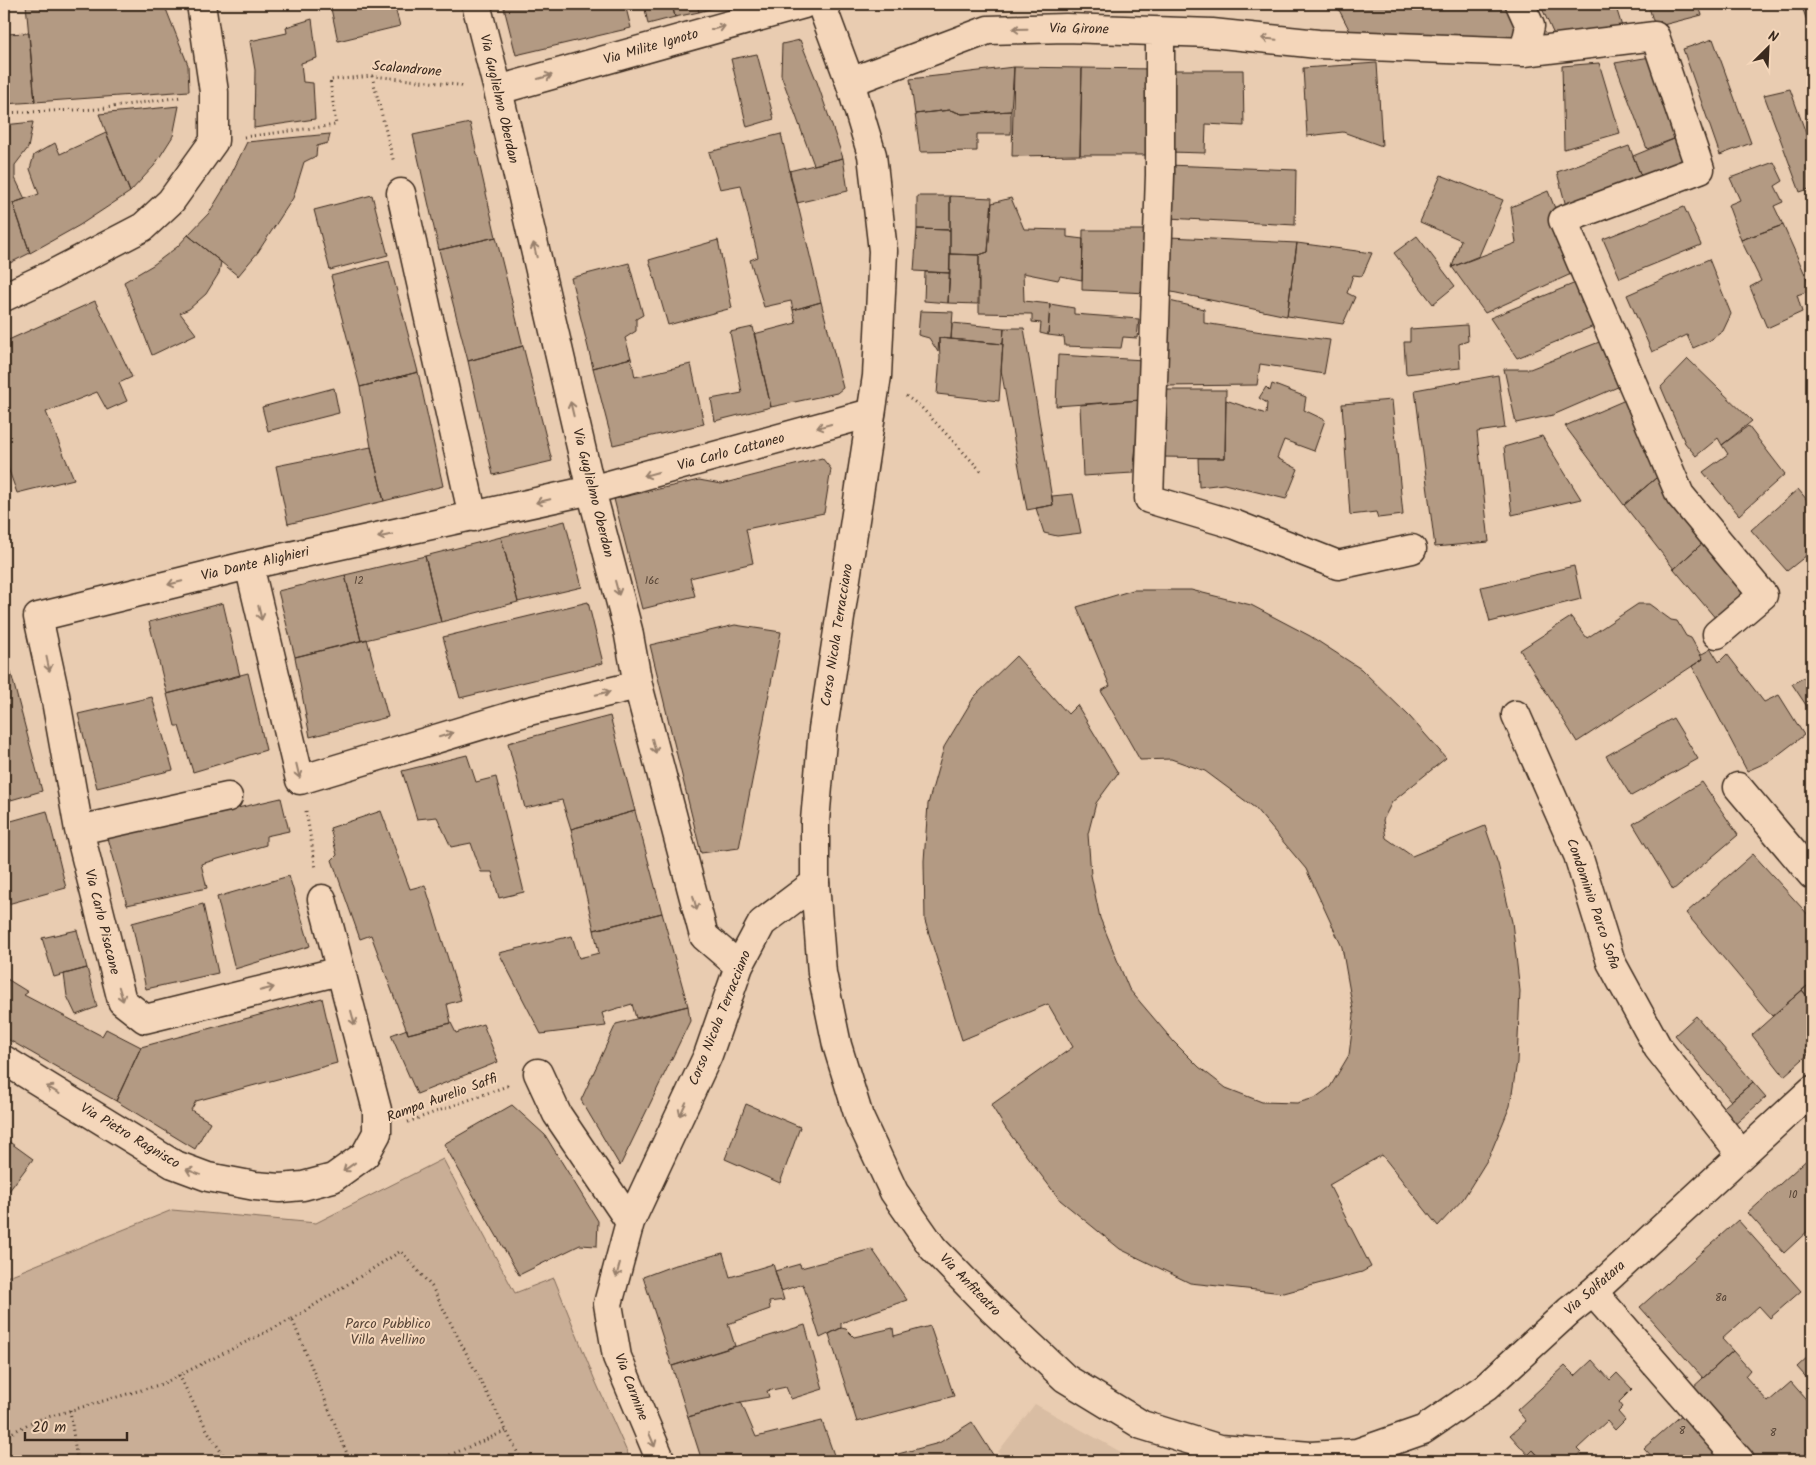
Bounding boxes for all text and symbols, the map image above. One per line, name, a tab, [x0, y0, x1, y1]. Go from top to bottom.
street label: Via Girone	[1049, 17, 1110, 41]
north arrow	[1744, 22, 1794, 72]
street label: Via Milite Ignoto	[601, 23, 701, 71]
one-way arrow	[710, 23, 726, 32]
one-way arrow	[1012, 24, 1028, 34]
text: N	[1764, 25, 1782, 49]
street label: Via Guglielmo Oberdan	[473, 32, 525, 166]
one-way arrow	[1262, 34, 1278, 44]
street label: Scalandrone	[371, 55, 443, 83]
one-way arrow	[536, 72, 552, 81]
one-way arrow	[530, 243, 539, 259]
one-way arrow	[567, 401, 576, 417]
one-way arrow	[817, 422, 833, 431]
street label: Via Guglielmo Oberdan	[566, 426, 620, 560]
street label: Via Carlo Cattaneo	[675, 427, 787, 477]
one-way arrow	[643, 469, 659, 479]
one-way arrow	[536, 497, 552, 506]
one-way arrow	[377, 532, 393, 541]
street label: Via Dante Alighieri	[199, 541, 312, 587]
street label: Corso Nicola Terracciano	[815, 562, 859, 708]
house number: 12	[354, 572, 364, 590]
house number: 16c	[645, 572, 659, 590]
one-way arrow	[167, 579, 183, 588]
one-way arrow	[612, 580, 622, 596]
one-way arrow	[256, 604, 265, 620]
one-way arrow	[44, 656, 54, 672]
one-way arrow	[595, 688, 611, 697]
one-way arrow	[438, 730, 454, 740]
one-way arrow	[650, 738, 659, 754]
one-way arrow	[294, 762, 303, 778]
street label: Condominio Parco Sofia	[1560, 835, 1626, 973]
street label: Via Carlo Pisacane	[78, 867, 126, 978]
one-way arrow	[691, 895, 701, 911]
street label: Corso Nicola Terracciano	[683, 947, 757, 1089]
one-way arrow	[258, 984, 274, 993]
one-way arrow	[116, 985, 126, 1001]
one-way arrow	[349, 1010, 358, 1026]
street label: Rampa Aurelio Saffi	[384, 1068, 501, 1128]
one-way arrow	[46, 1085, 60, 1095]
street label: Via Pietro Ragnisco	[76, 1097, 184, 1175]
one-way arrow	[677, 1101, 687, 1116]
one-way arrow	[342, 1162, 356, 1172]
one-way arrow	[186, 1166, 201, 1176]
house number: 10	[1789, 1186, 1798, 1204]
street label: Via Anfiteatro	[934, 1248, 1006, 1322]
street label: Via Solfatara	[1559, 1255, 1631, 1321]
one-way arrow	[612, 1261, 622, 1277]
house number: 8a	[1715, 1289, 1727, 1307]
park label: Parco Pubblico Villa Avellino	[345, 1313, 431, 1351]
street label: Via Carmine	[608, 1350, 654, 1425]
scale bar	[25, 1410, 128, 1442]
text: 20 m	[32, 1416, 66, 1440]
house number: 8	[1679, 1422, 1686, 1440]
house number: 8	[1770, 1424, 1777, 1442]
one-way arrow	[648, 1432, 658, 1447]

